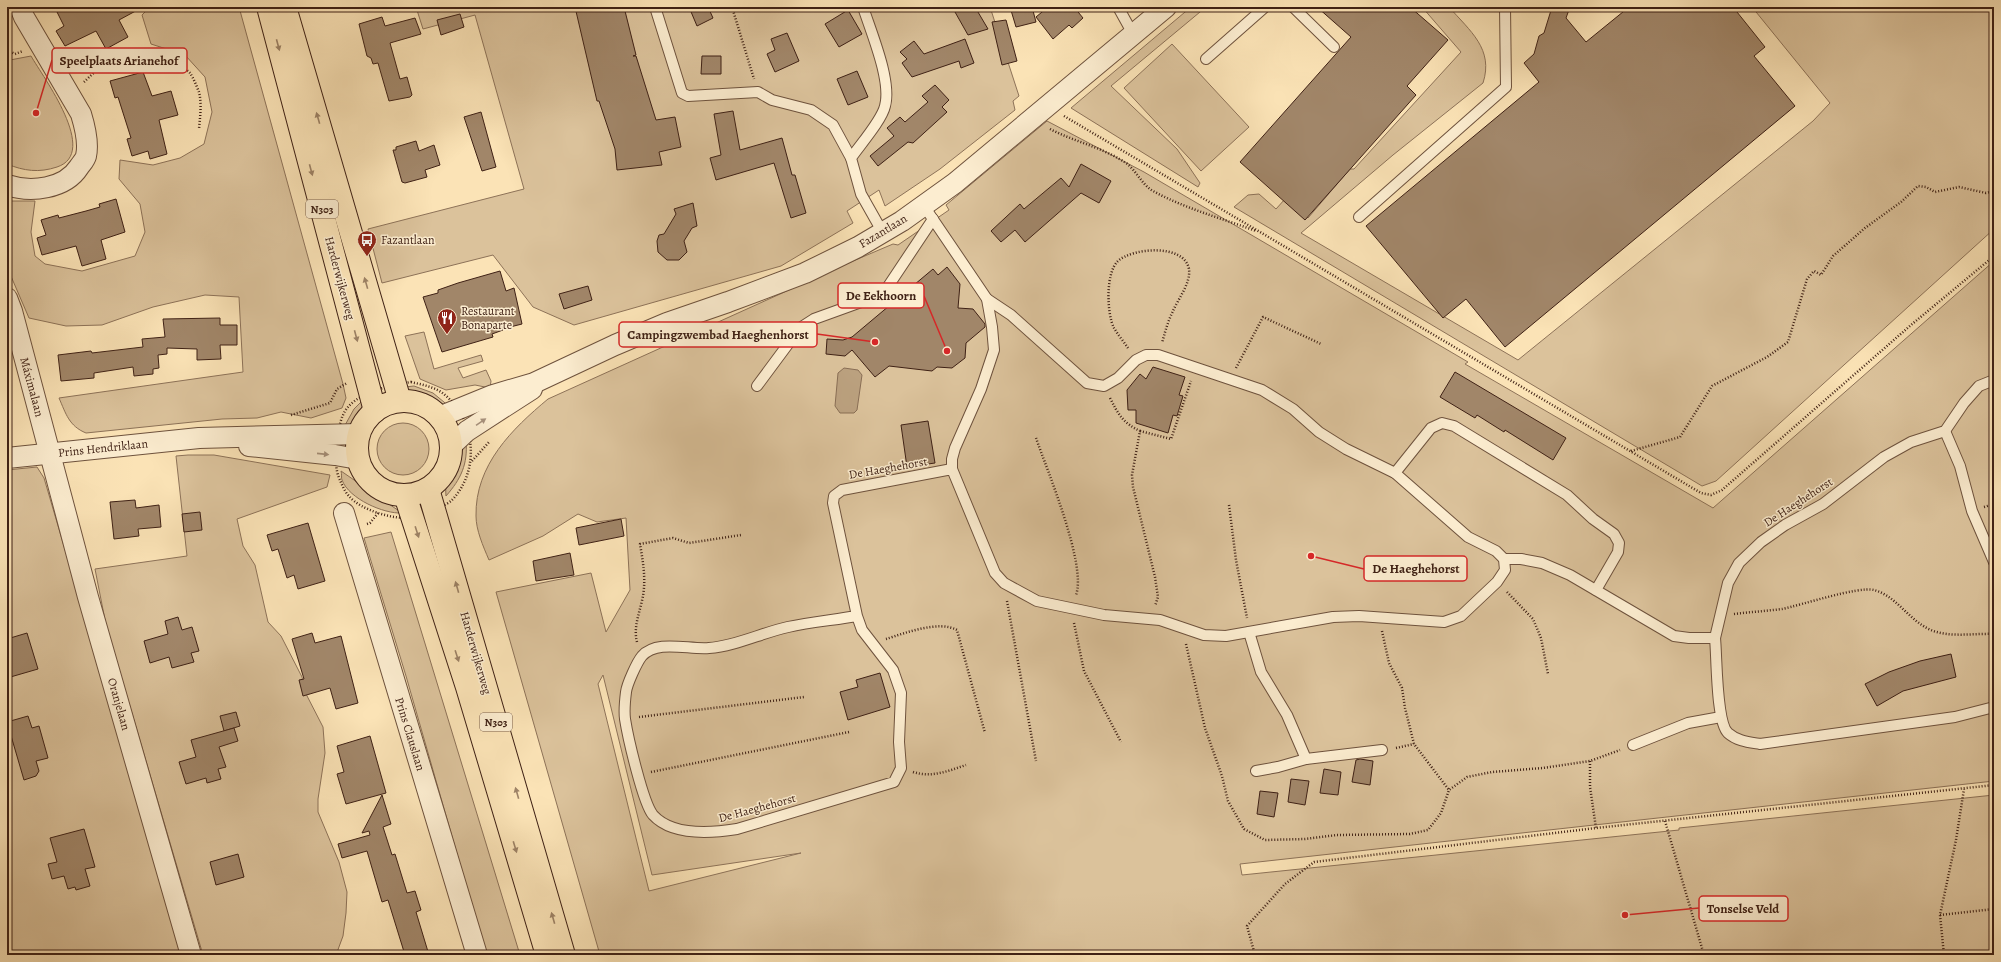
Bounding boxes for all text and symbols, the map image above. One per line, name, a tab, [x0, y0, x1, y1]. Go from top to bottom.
one-way arrow	[275, 39, 281, 51]
callout: Speelplaats Arianehof	[52, 48, 187, 73]
text: Speelplaats Arianehof	[60, 52, 181, 69]
one-way arrow	[315, 112, 321, 124]
one-way arrow	[309, 164, 315, 176]
road number: N303	[306, 200, 338, 218]
street label: Fazantlaan	[856, 210, 910, 252]
bus stop icon: Fazantlaan	[356, 229, 378, 257]
place label: Fazantlaan	[381, 232, 435, 248]
street label: Harderwijkerweg	[321, 235, 359, 321]
one-way arrow	[363, 277, 369, 289]
callout: De Eekhoorn	[838, 283, 924, 308]
text: De Eekhoorn	[846, 287, 917, 304]
place label: Restaurant Bonaparte	[461, 303, 515, 333]
restaurant icon: Restaurant Bonaparte	[436, 307, 458, 335]
callout: Campingzwembad Haeghenhorst	[619, 322, 817, 347]
text: Campingzwembad Haeghenhorst	[627, 326, 810, 343]
one-way arrow	[353, 331, 359, 343]
street label: Máximalaan	[16, 355, 48, 419]
one-way arrow	[476, 418, 486, 426]
street label: Prins Hendriklaan	[57, 435, 149, 461]
one-way arrow	[317, 451, 329, 457]
street label: De Haeghehorst	[848, 453, 929, 483]
street label: De Haeghehorst	[1760, 474, 1836, 530]
one-way arrow	[415, 527, 421, 539]
callout: De Haeghehorst	[1364, 556, 1467, 581]
text: De Haeghehorst	[1372, 560, 1460, 577]
one-way arrow	[454, 581, 460, 593]
street label: Harderwijkerweg	[456, 610, 496, 696]
one-way arrow	[454, 650, 460, 662]
street label: Oranjelaan	[104, 676, 134, 733]
street label: Prins Clauslaan	[391, 695, 429, 773]
road number: N303	[480, 713, 512, 731]
one-way arrow	[514, 786, 520, 798]
street label: De Haeghehorst	[717, 790, 797, 826]
one-way arrow	[512, 842, 518, 854]
callout: Tonselse Veld	[1699, 896, 1788, 921]
text: Tonselse Veld	[1707, 900, 1779, 917]
one-way arrow	[550, 911, 556, 923]

